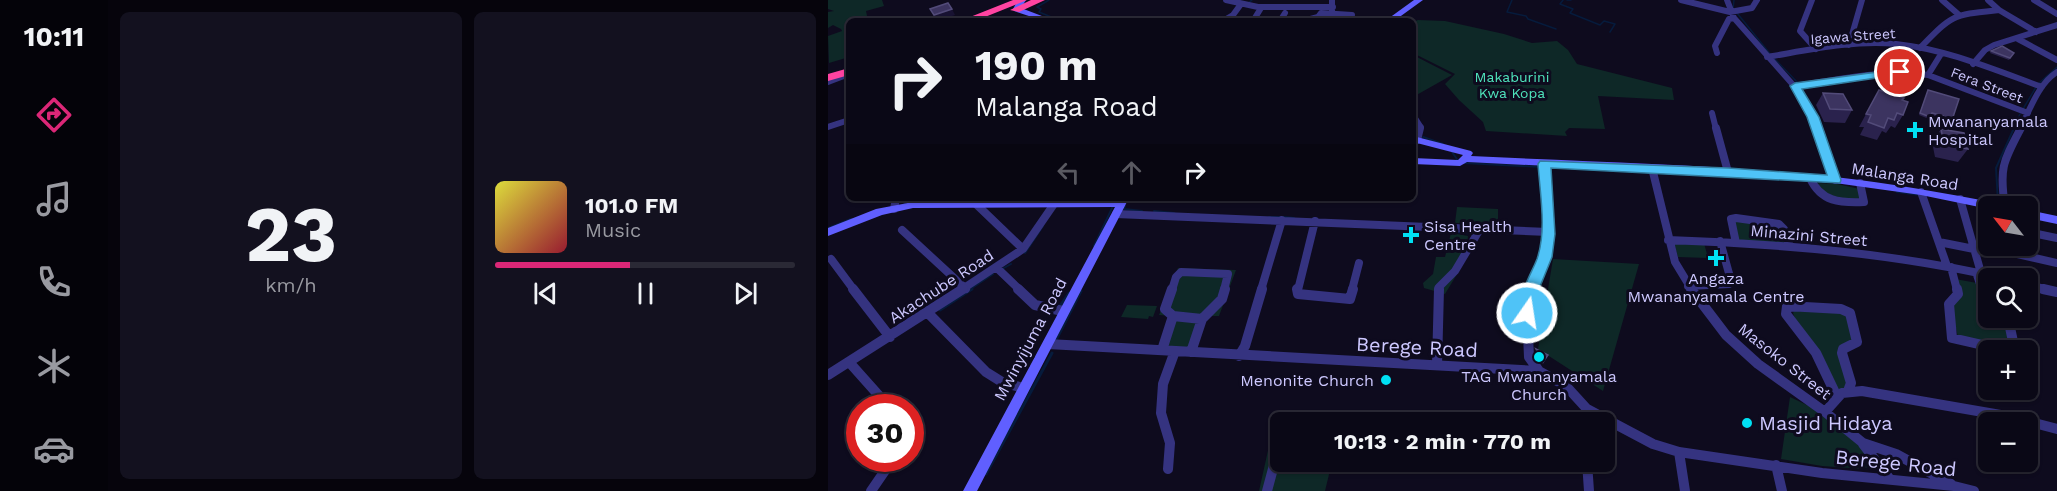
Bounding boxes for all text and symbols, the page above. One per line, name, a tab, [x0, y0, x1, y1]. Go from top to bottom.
text: 10:11	[24, 21, 84, 53]
street label: Igawa Street	[1810, 25, 1896, 47]
text: 190 m	[975, 41, 1098, 90]
icon: right	[876, 42, 954, 120]
pin	[1874, 46, 1925, 97]
icon: arrive	[1883, 55, 1916, 88]
street label: Fera Street	[1949, 64, 2025, 106]
park label: Makaburini Kwa Kopa	[1475, 69, 1549, 101]
text: Malanga Road	[975, 91, 1158, 123]
icon: directions	[33, 94, 75, 136]
place label: Mwananyamala Hospital	[1928, 112, 2048, 149]
marker: Mwananyamala Hospital	[1906, 121, 1924, 139]
icon: left	[1052, 156, 1085, 189]
icon: ahead	[1115, 156, 1148, 189]
icon: right	[1178, 156, 1211, 189]
street label: Malanga Road	[1850, 159, 1960, 194]
icon: music	[33, 178, 75, 220]
text: 23	[245, 188, 337, 280]
text: 101.0 FM	[585, 193, 678, 218]
north arrow	[1978, 196, 2038, 256]
map controls	[1978, 196, 2038, 472]
place label: Sisa Health Centre	[1424, 217, 1512, 254]
text: Music	[585, 218, 641, 242]
street label: Minazini Street	[1750, 221, 1869, 250]
marker: Sisa Health Centre	[1402, 226, 1420, 244]
street label: Akachube Road	[885, 245, 997, 327]
marker: Angaza Mwananyamala Centre	[1707, 249, 1725, 267]
icon: phone	[33, 261, 75, 303]
button: search	[1978, 268, 2038, 328]
place label: Angaza Mwananyamala Centre	[1627, 269, 1805, 306]
text: km/h	[265, 273, 317, 297]
street label: Mwinyijuma Road	[990, 275, 1071, 404]
icon: previous	[529, 277, 562, 310]
icon: pause	[629, 277, 662, 310]
icon: next	[729, 277, 762, 310]
position arrow	[1495, 281, 1559, 345]
street label: Masoko Street	[1734, 319, 1835, 404]
street label: Berege Road	[1356, 332, 1478, 362]
button: +	[1978, 340, 2038, 400]
icon: climate	[33, 345, 75, 387]
marker: TAG Mwananyamala Church	[1532, 350, 1546, 364]
place label: TAG Mwananyamala Church	[1461, 367, 1617, 404]
place label: Menonite Church	[1240, 371, 1374, 390]
marker: Menonite Church	[1379, 373, 1393, 387]
speed limit sign: 30	[846, 394, 924, 472]
place label: Masjid Hidaya	[1759, 411, 1892, 435]
button: −	[1978, 412, 2038, 472]
marker: Masjid Hidaya	[1740, 416, 1754, 430]
icon: car	[33, 428, 75, 470]
text: 10:13 · 2 min · 770 m	[1334, 429, 1551, 454]
street label: Berege Road	[1834, 445, 1958, 481]

